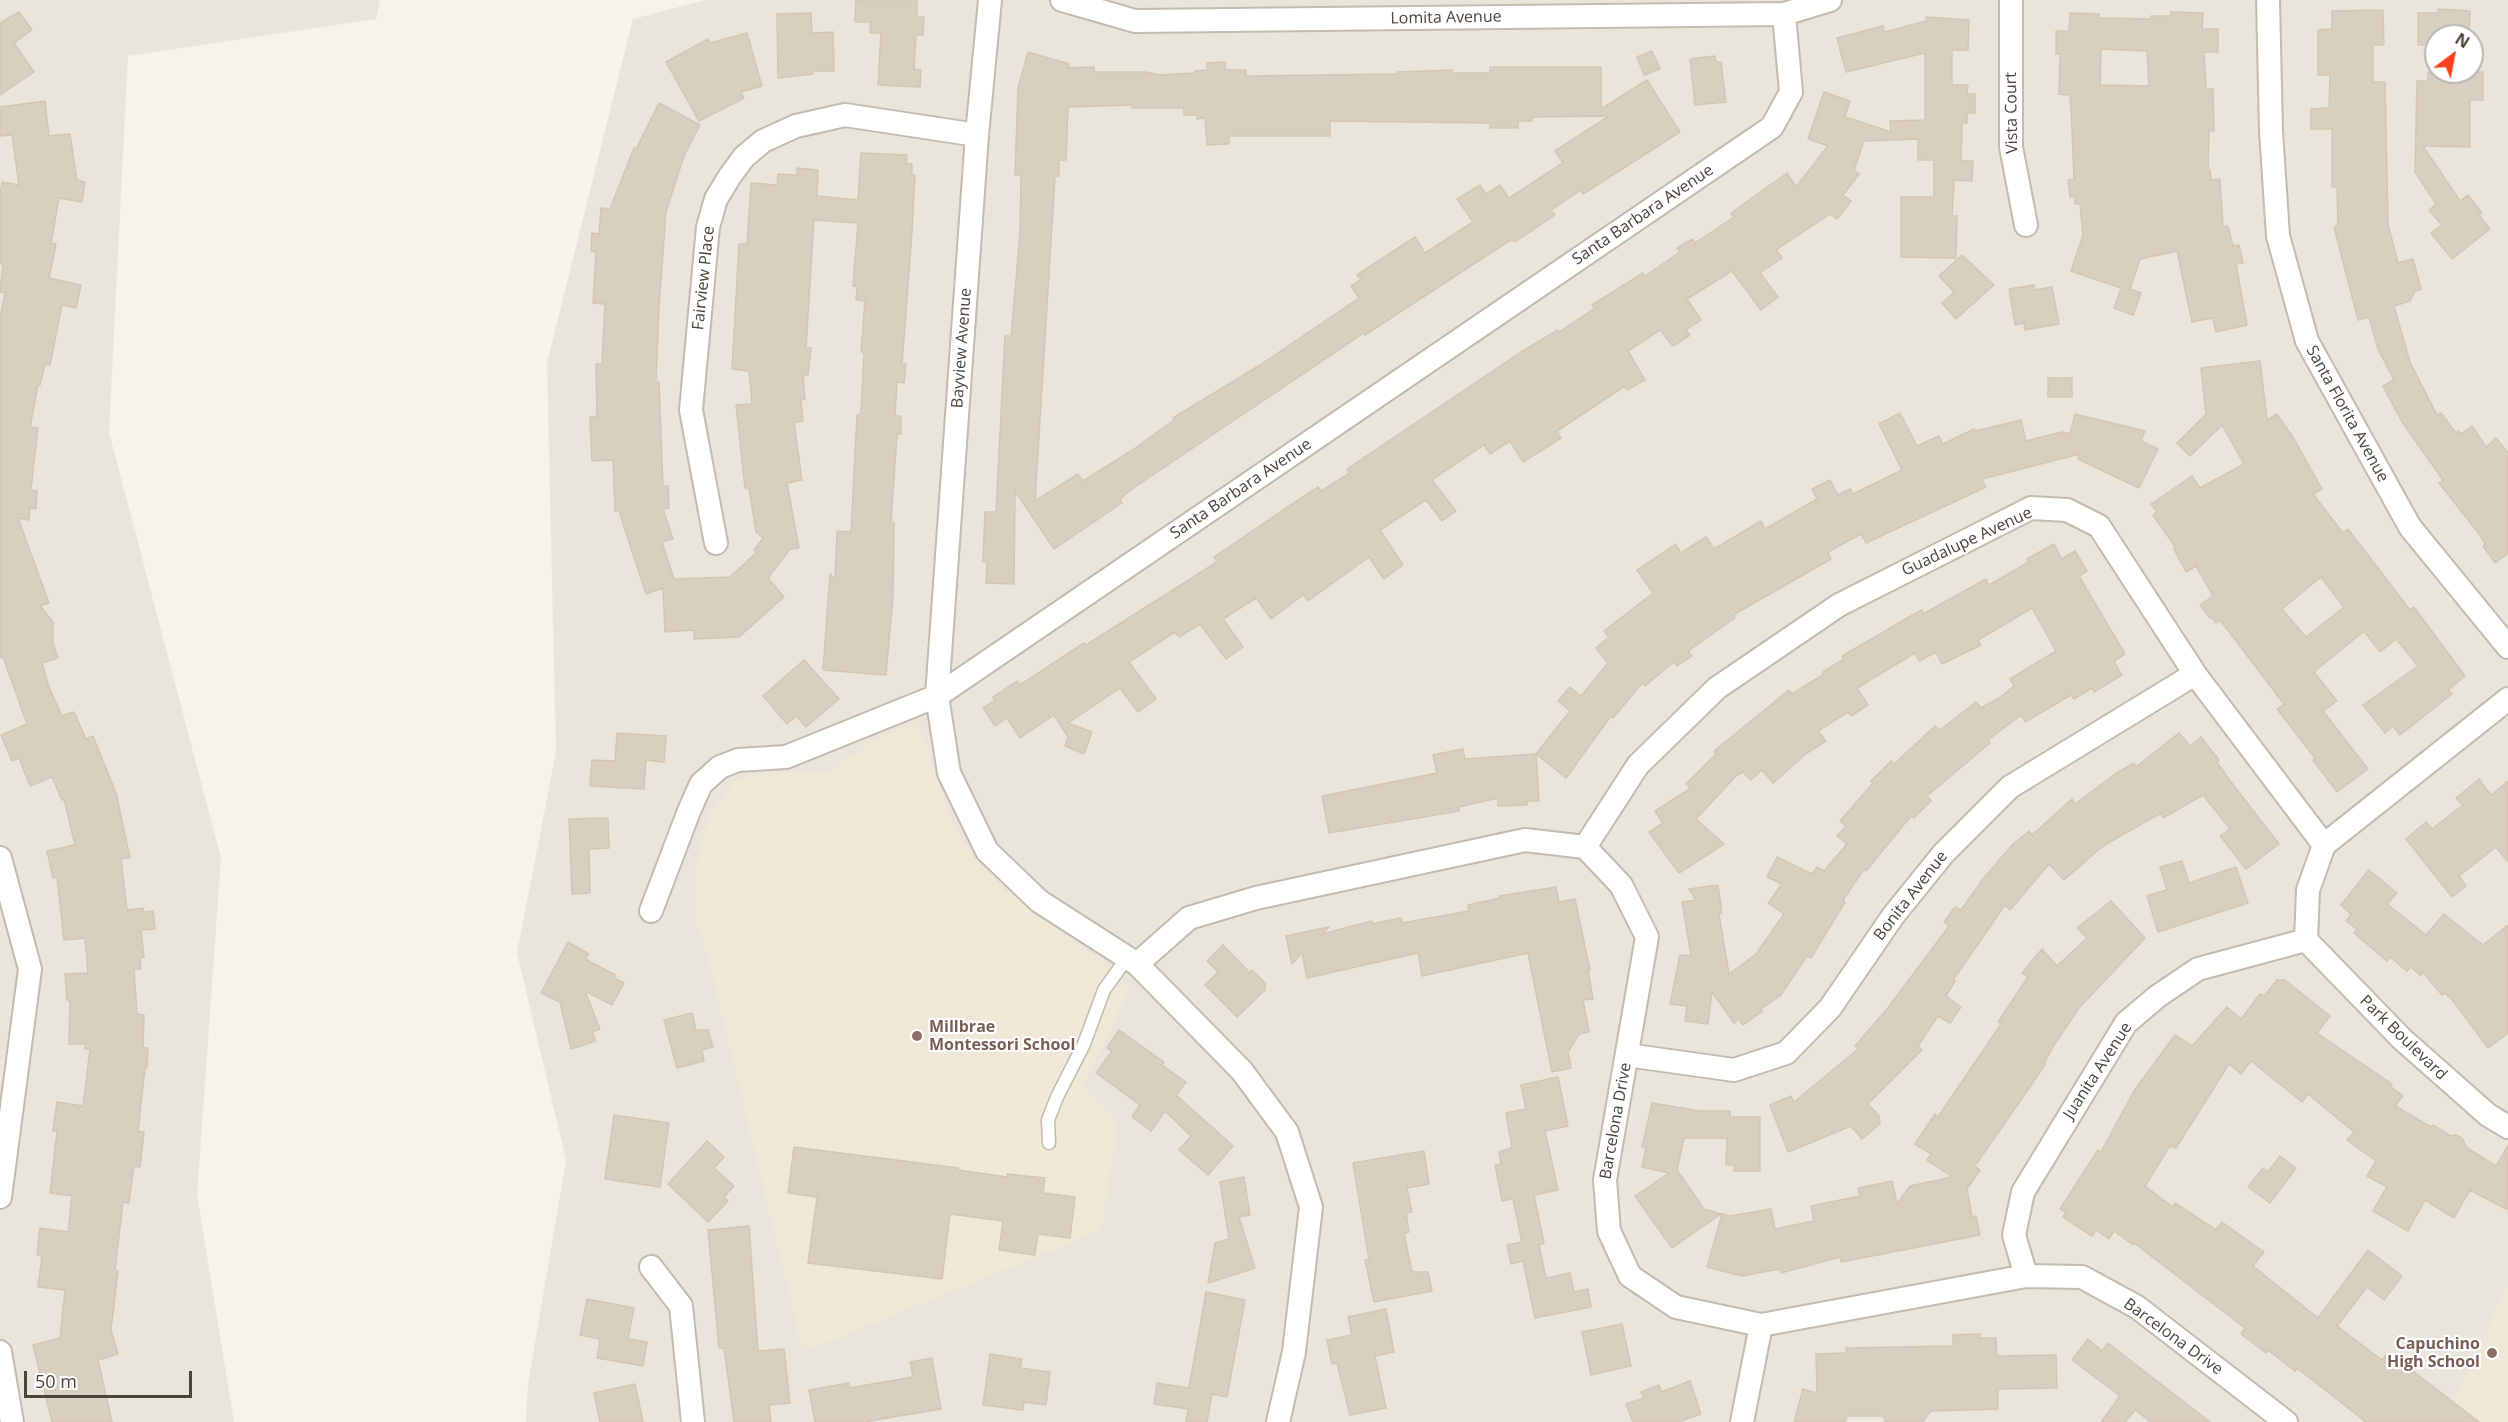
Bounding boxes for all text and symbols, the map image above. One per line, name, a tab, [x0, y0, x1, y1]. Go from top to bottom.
street label: Lomita Avenue	[1390, 7, 1502, 29]
north arrow	[2424, 24, 2484, 84]
text: N	[2451, 28, 2474, 53]
street label: Vista Court	[2002, 72, 2022, 154]
street label: Santa Barbara Avenue	[1569, 161, 1717, 269]
street label: Fairview Place	[689, 225, 719, 331]
street label: Bayview Avenue	[948, 287, 976, 409]
street label: Santa Florita Avenue	[2301, 342, 2393, 486]
street label: Santa Barbara Avenue	[1167, 435, 1315, 543]
street label: Guadalupe Avenue	[1899, 503, 2035, 581]
street label: Bonita Avenue	[1870, 847, 1952, 945]
street label: Park Boulevard	[2355, 992, 2451, 1084]
place label: Millbrae Montessori School	[929, 1017, 1075, 1055]
street label: Juanita Avenue	[2060, 1019, 2136, 1123]
marker: Millbrae Montessori School	[910, 1029, 924, 1043]
street label: Barcelona Drive	[1596, 1061, 1636, 1181]
street label: Barcelona Drive	[2120, 1295, 2226, 1379]
place label: Capuchino High School	[2387, 1334, 2480, 1372]
marker: Capuchino High School	[2485, 1346, 2499, 1360]
scale bar	[27, 1359, 195, 1397]
text: 50 m	[35, 1369, 77, 1393]

